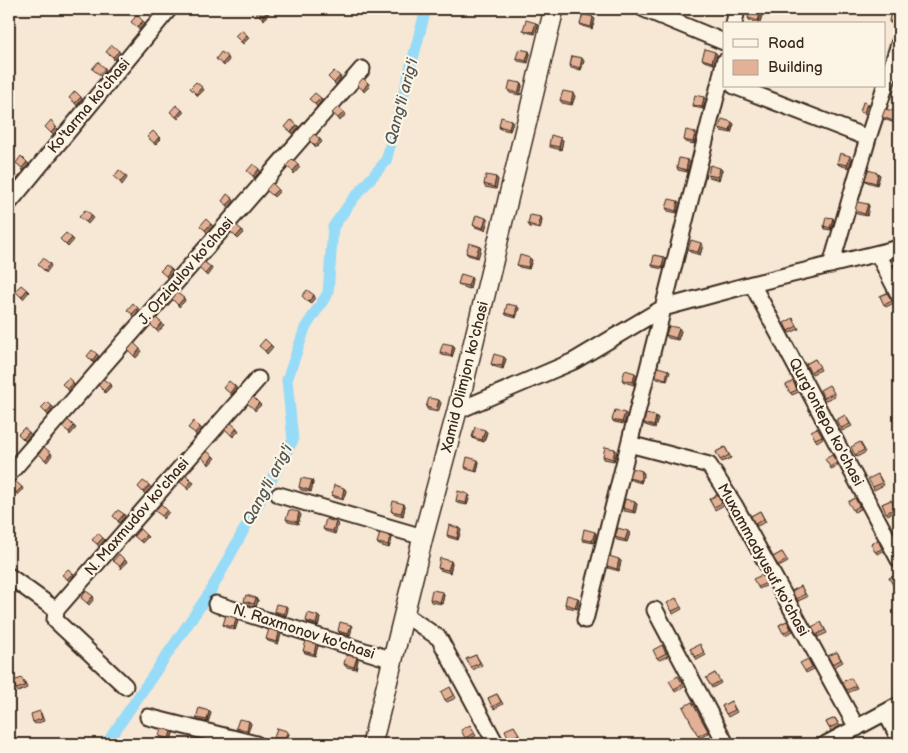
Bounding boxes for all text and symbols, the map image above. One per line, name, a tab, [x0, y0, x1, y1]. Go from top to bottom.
legend	[723, 22, 886, 88]
text: Road	[768, 34, 804, 53]
street label: Ko'tarma ko'chasi	[44, 55, 134, 157]
water label: Qang'li arig'i	[381, 55, 423, 147]
text: Building	[768, 58, 823, 77]
street label: J. Orziqulov ko'chasi	[134, 213, 238, 329]
street label: Xamid Olimjon ko'chasi	[437, 300, 493, 455]
street label: Qurg'ontepa ko'chasi	[784, 355, 868, 489]
water label: Qang'li arig'i	[239, 440, 298, 528]
street label: N. Maxmudov ko'chasi	[81, 454, 193, 580]
street label: Muxammadyusuf ko'chasi	[713, 480, 813, 640]
street label: N. Raxmonov ko'chasi	[231, 600, 377, 664]

